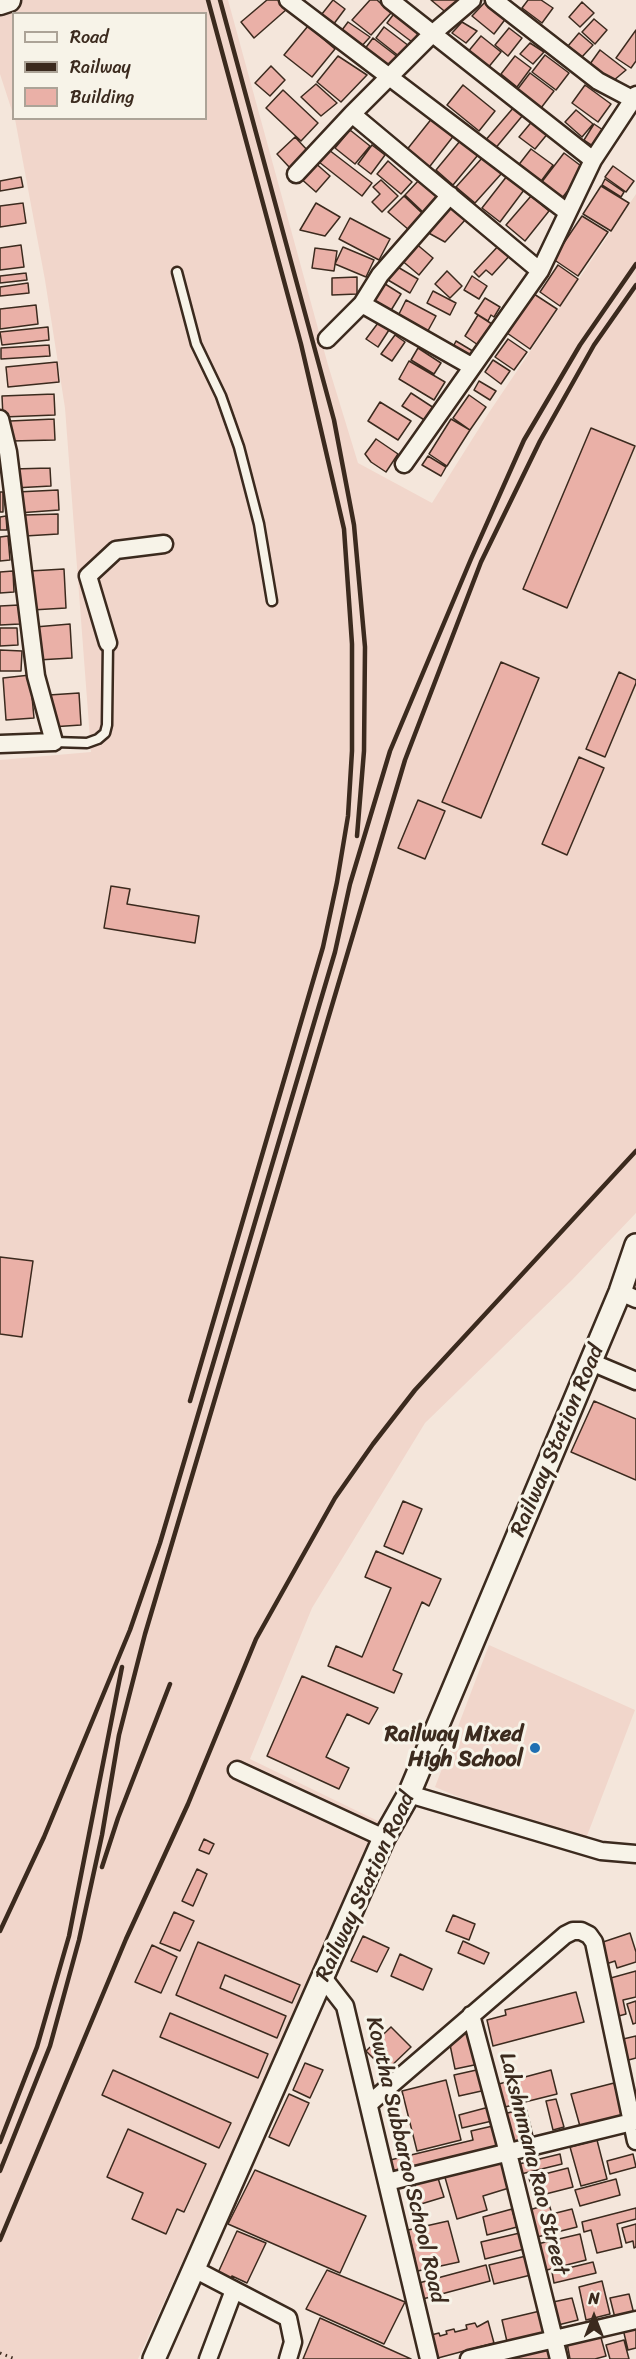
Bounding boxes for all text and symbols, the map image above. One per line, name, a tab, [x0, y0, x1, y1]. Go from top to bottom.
legend	[12, 12, 207, 120]
text: Road	[70, 21, 109, 53]
text: Railway	[70, 51, 131, 83]
text: Building	[70, 81, 134, 113]
street label: Railway Station Road	[506, 1341, 610, 1541]
place label: Railway Mixed High School	[385, 1722, 523, 1774]
marker: Railway Mixed High School	[528, 1741, 542, 1755]
street label: Railway Station Road	[311, 1788, 421, 1986]
street label: Kowtha Subbarao School Road	[359, 2014, 451, 2306]
street label: Lakshnmana Rao Street	[493, 2050, 573, 2278]
text: N	[588, 2284, 600, 2313]
north arrow	[564, 2287, 624, 2347]

